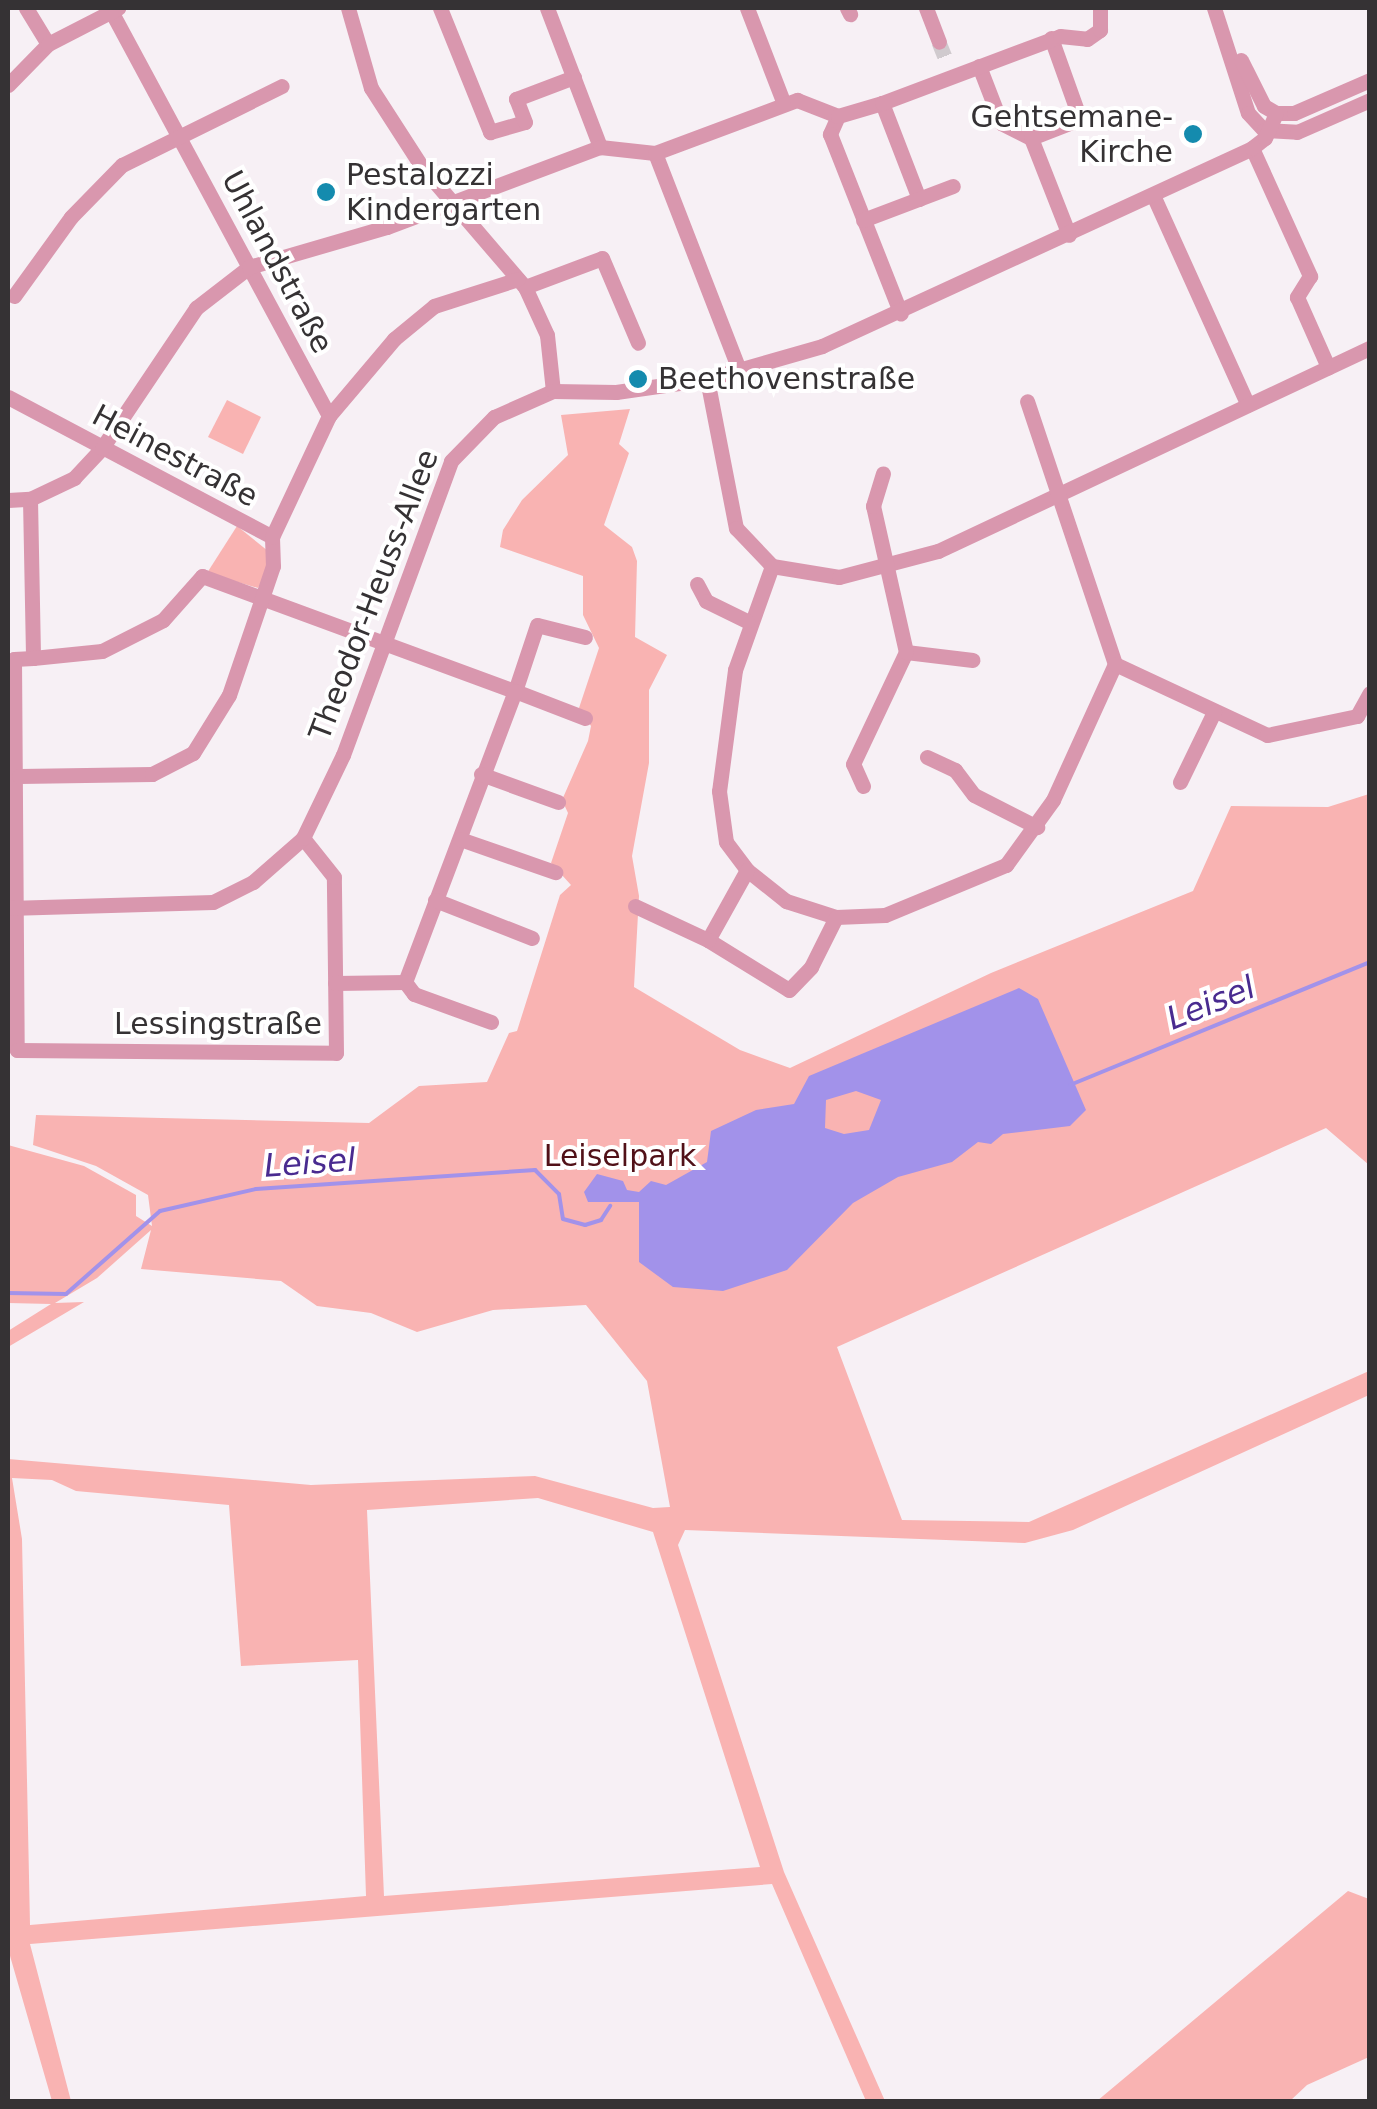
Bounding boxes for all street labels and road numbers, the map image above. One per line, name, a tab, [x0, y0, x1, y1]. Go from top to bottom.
street label: Uhlandstraße	[214, 165, 340, 359]
street label: Heinestraße	[86, 397, 264, 515]
street label: Theodor-Heuss-Allee	[302, 445, 446, 745]
street label: Lessingstraße	[114, 1006, 322, 1042]

